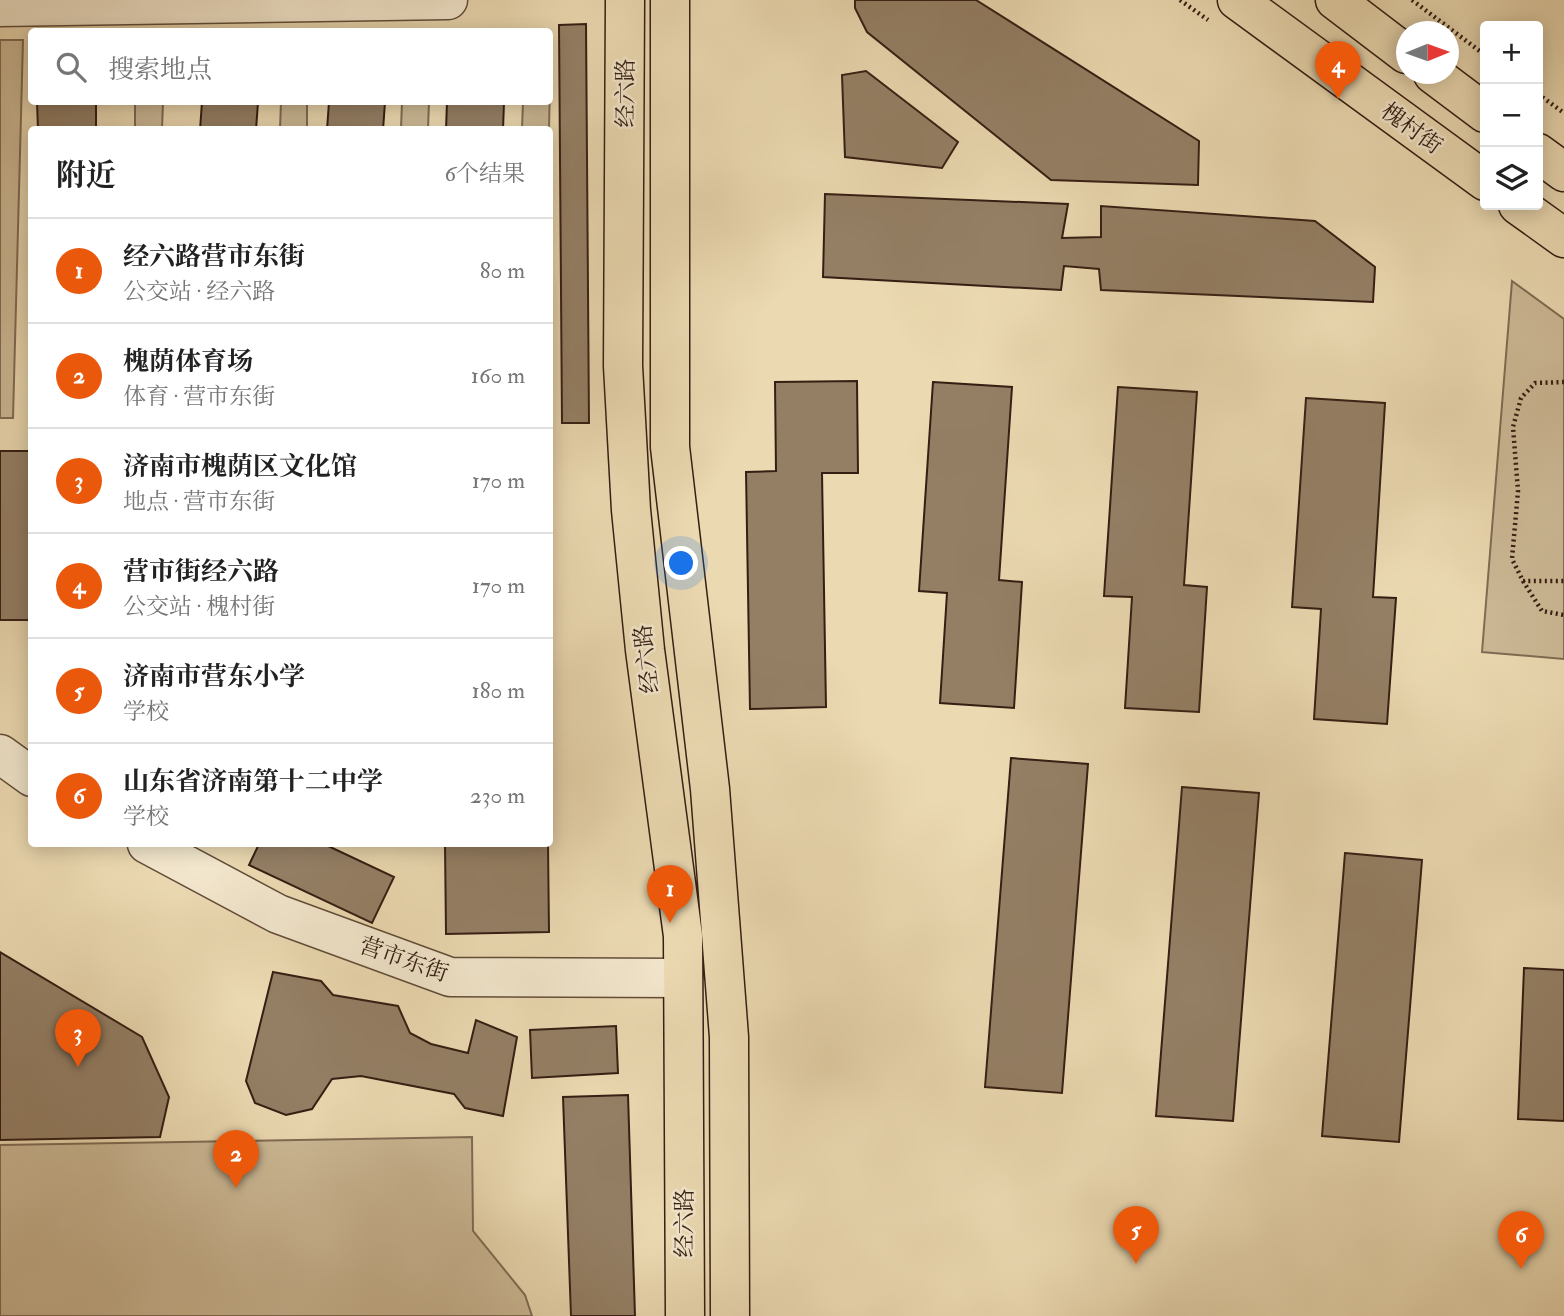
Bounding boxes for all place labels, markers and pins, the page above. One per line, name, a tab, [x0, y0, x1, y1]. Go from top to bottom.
pin: 4	[1315, 41, 1361, 99]
pin: 1	[647, 865, 693, 923]
pin: 3	[55, 1009, 101, 1067]
pin: 2	[213, 1130, 259, 1188]
pin: 5	[1113, 1206, 1159, 1264]
pin: 6	[1498, 1211, 1544, 1269]

